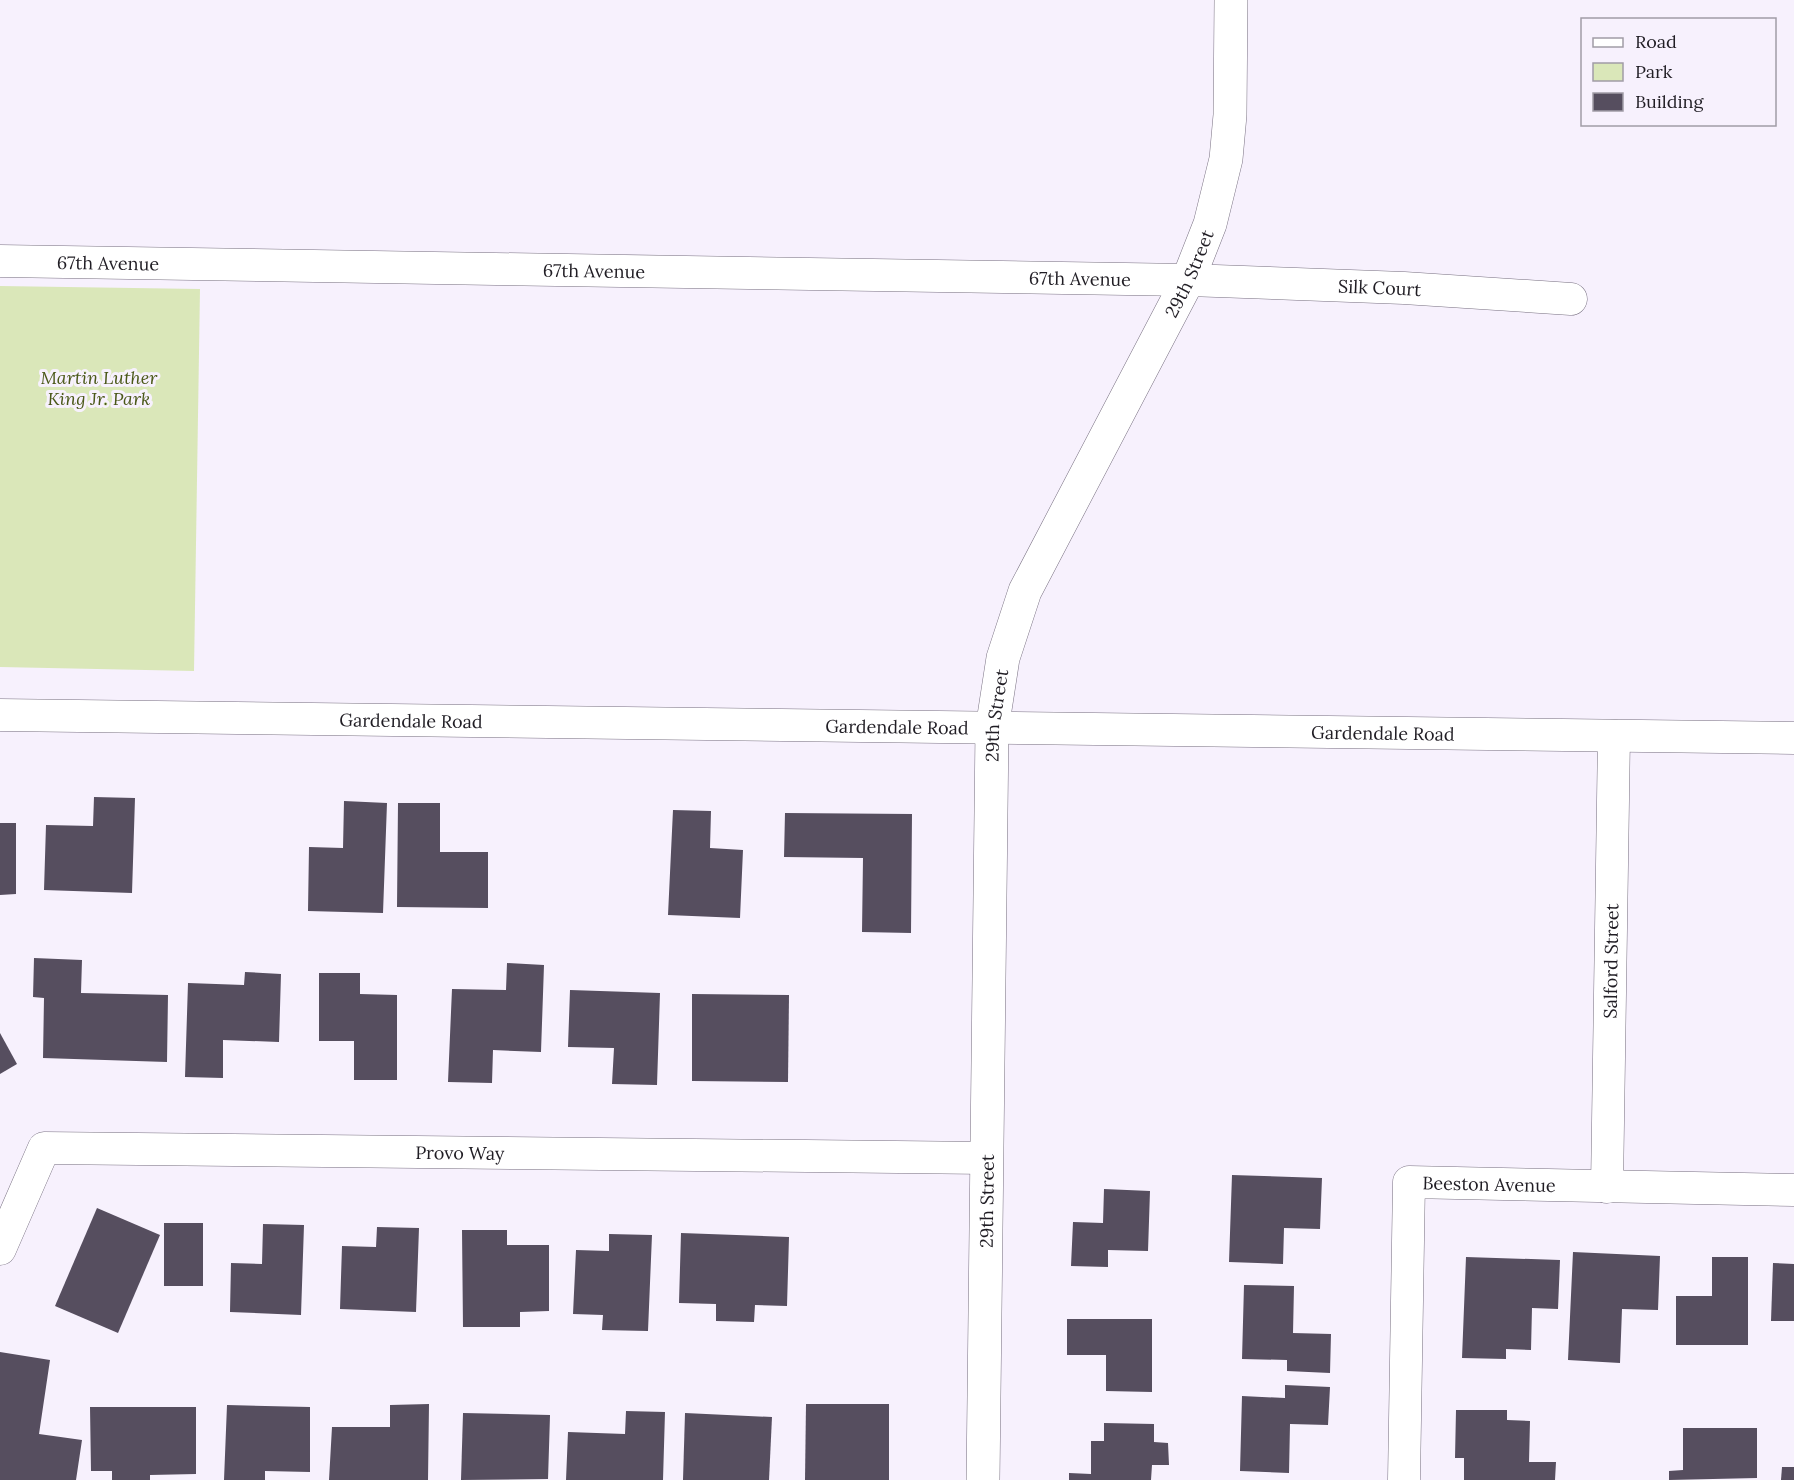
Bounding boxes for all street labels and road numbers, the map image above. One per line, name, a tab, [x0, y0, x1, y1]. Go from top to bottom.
street label: 29th Street	[1159, 226, 1218, 321]
street label: 67th Avenue	[57, 250, 160, 275]
street label: 67th Avenue	[543, 258, 645, 283]
street label: 67th Avenue	[1029, 266, 1131, 291]
street label: Silk Court	[1338, 274, 1422, 301]
street label: 29th Street	[980, 667, 1013, 762]
street label: Gardendale Road	[339, 708, 483, 733]
street label: Gardendale Road	[825, 714, 969, 739]
street label: Gardendale Road	[1311, 720, 1455, 745]
street label: Salford Street	[1598, 903, 1623, 1019]
street label: Provo Way	[415, 1140, 505, 1164]
street label: 29th Street	[974, 1154, 998, 1248]
street label: Beeston Avenue	[1422, 1171, 1556, 1197]

